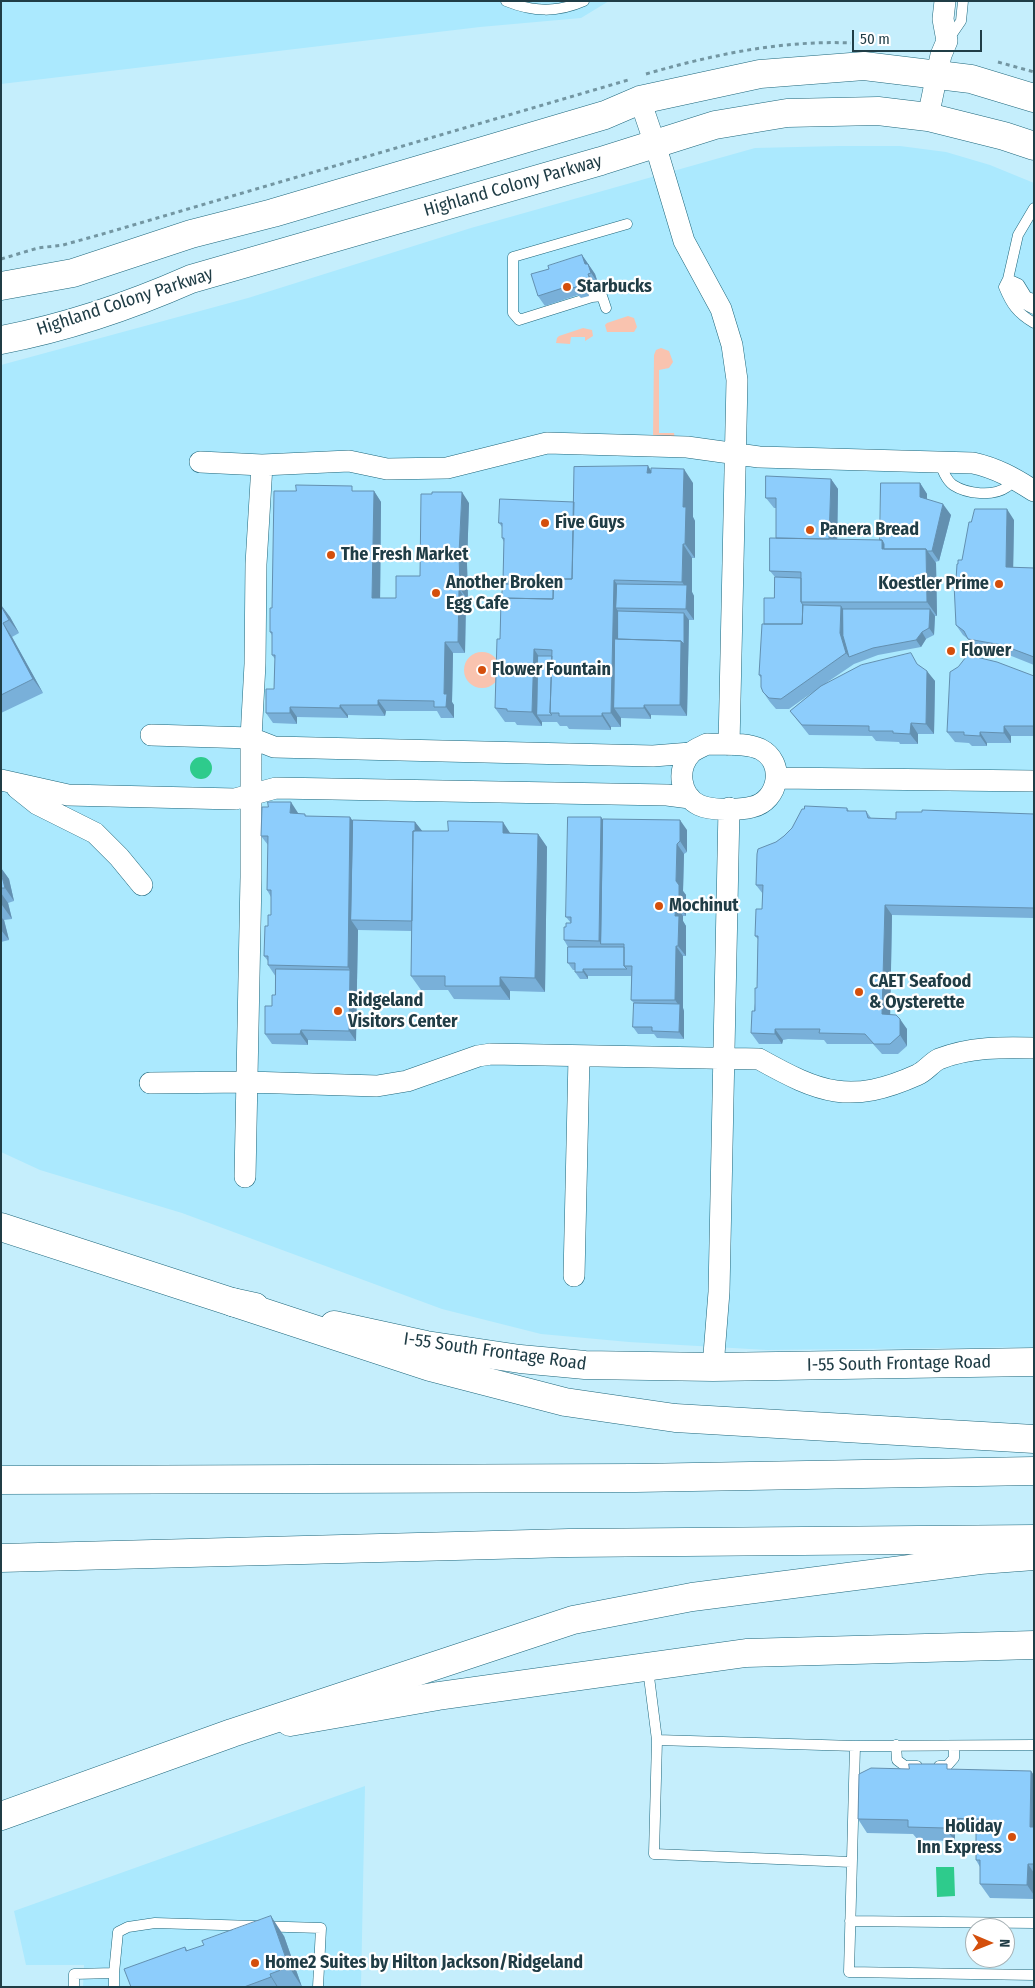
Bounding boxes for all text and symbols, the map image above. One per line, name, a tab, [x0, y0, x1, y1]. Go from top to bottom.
scale bar	[855, 20, 985, 52]
text: 50 m	[860, 30, 890, 48]
street label: Highland Colony Parkway	[421, 150, 605, 222]
street label: Highland Colony Parkway	[34, 263, 216, 341]
place label: Starbucks	[577, 276, 652, 298]
marker: Starbucks	[561, 281, 573, 293]
place label: Five Guys	[555, 512, 625, 534]
marker: Five Guys	[539, 517, 551, 529]
place label: Panera Bread	[820, 519, 919, 541]
marker: Panera Bread	[804, 524, 816, 536]
place label: The Fresh Market	[341, 544, 469, 566]
marker: The Fresh Market	[325, 549, 337, 561]
place label: Another Broken Egg Cafe	[446, 572, 563, 614]
place label: Koestler Prime	[878, 573, 989, 595]
marker: Koestler Prime	[993, 578, 1005, 590]
marker: Another Broken Egg Cafe	[430, 587, 442, 599]
place label: Flower	[961, 640, 1011, 662]
marker: Flower	[945, 645, 957, 657]
place label: Flower Fountain	[492, 659, 611, 681]
marker: Flower Fountain	[476, 664, 488, 676]
place label: Mochinut	[669, 895, 739, 917]
marker: Mochinut	[653, 900, 665, 912]
place label: CAET Seafood & Oysterette	[869, 971, 971, 1014]
marker: CAET Seafood & Oysterette	[853, 986, 865, 998]
place label: Ridgeland Visitors Center	[348, 990, 458, 1032]
marker: Ridgeland Visitors Center	[332, 1005, 344, 1017]
street label: I-55 South Frontage Road	[402, 1328, 588, 1376]
street label: I-55 South Frontage Road	[807, 1352, 991, 1376]
place label: Holiday Inn Express	[917, 1816, 1002, 1858]
marker: Holiday Inn Express	[1006, 1831, 1018, 1843]
north arrow	[965, 1918, 1015, 1968]
text: N	[996, 1939, 1013, 1948]
place label: Home2 Suites by Hilton Jackson/Ridgeland	[265, 1952, 583, 1974]
marker: Home2 Suites by Hilton Jackson/Ridgeland	[249, 1957, 261, 1969]

